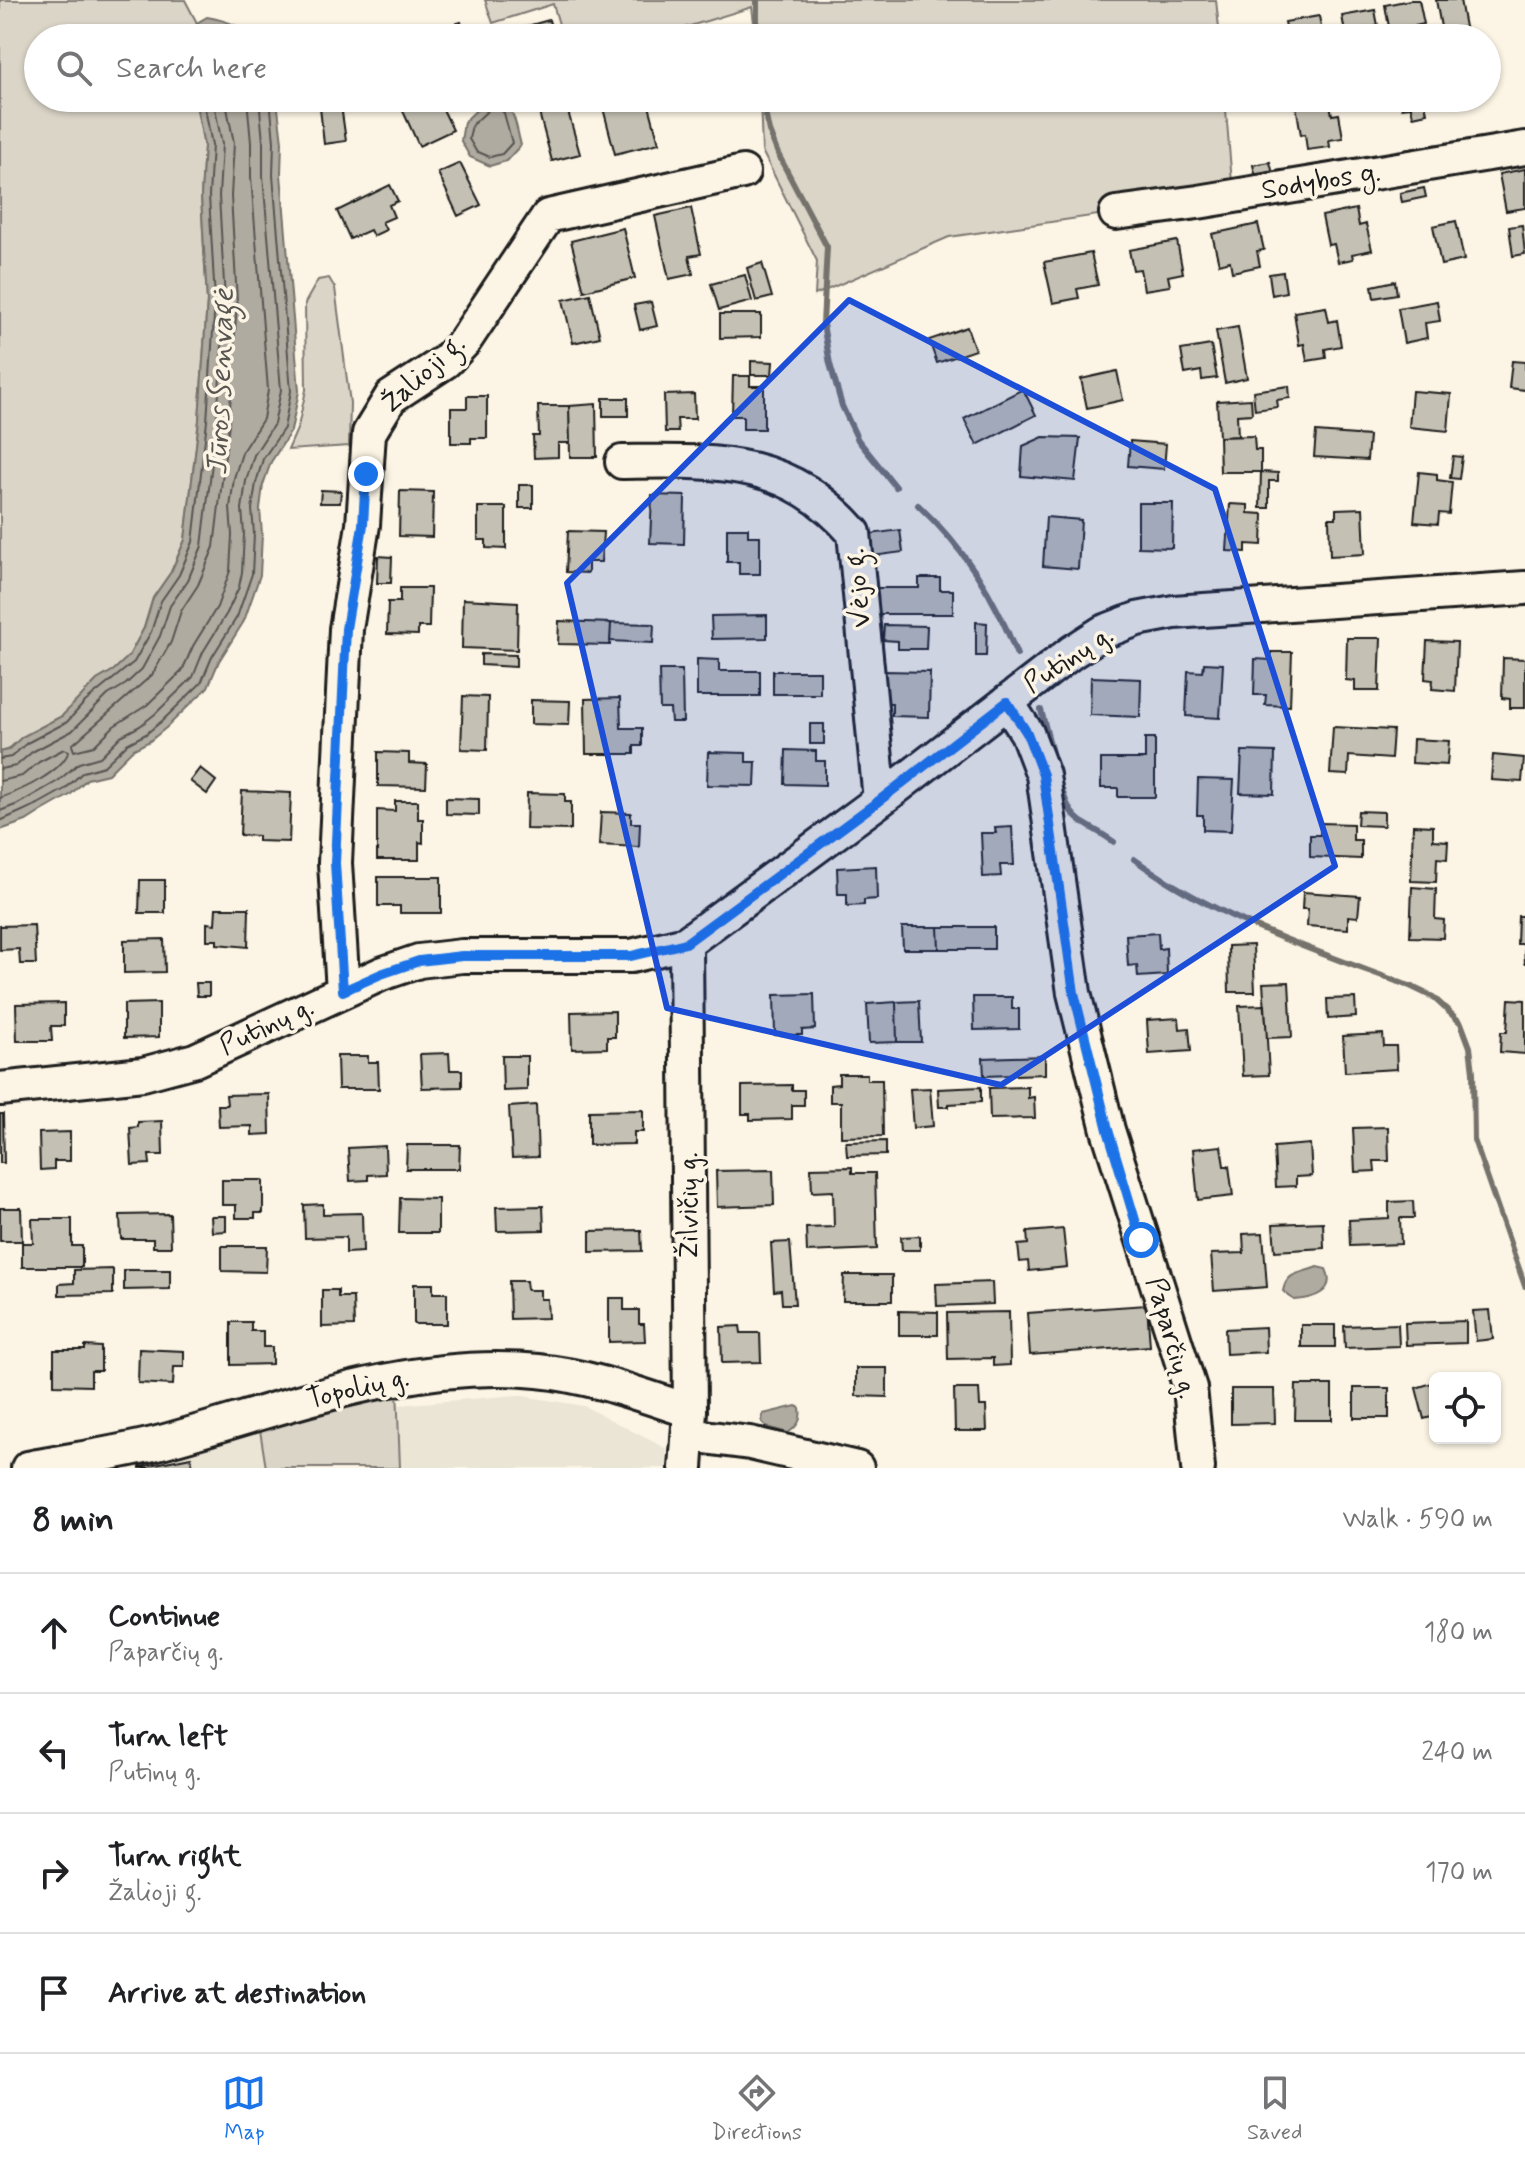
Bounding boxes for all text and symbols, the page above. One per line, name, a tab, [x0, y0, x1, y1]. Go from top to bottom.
search box	[24, 24, 1501, 112]
icon: search	[52, 46, 96, 90]
text: Search here	[116, 49, 267, 88]
street label: Sodybos g.	[1259, 154, 1383, 212]
water label: Jūros Senvagė	[198, 287, 248, 476]
street label: Žalioji g.	[374, 326, 476, 424]
route end	[348, 456, 384, 492]
street label: Vėjo g.	[837, 546, 884, 629]
street label: Putinų g.	[1017, 617, 1121, 703]
street label: Putinų g.	[214, 989, 320, 1065]
street label: Žilvičių g.	[671, 1152, 708, 1258]
route start	[1123, 1222, 1159, 1258]
street label: Paparčių g.	[1136, 1273, 1206, 1403]
street label: Topolių g.	[303, 1359, 413, 1419]
map controls	[1429, 1372, 1501, 1444]
button: locate	[1429, 1372, 1501, 1444]
text: 8 min	[32, 1498, 114, 1543]
text: Walk · 590 m	[1342, 1503, 1493, 1537]
text: Continue	[108, 1597, 220, 1636]
icon: ahead	[32, 1611, 76, 1655]
text: 180 m	[1424, 1616, 1493, 1650]
text: Paparčių g.	[108, 1636, 224, 1670]
text: Turn left	[108, 1717, 228, 1756]
icon: left	[32, 1731, 76, 1775]
text: 240 m	[1421, 1736, 1493, 1770]
text: Putinų g.	[108, 1756, 201, 1790]
text: Turn right	[108, 1837, 241, 1876]
icon: right	[32, 1851, 76, 1895]
text: 170 m	[1425, 1856, 1493, 1890]
text: Žalioji g.	[108, 1876, 202, 1910]
icon: arrive	[32, 1971, 76, 2015]
text: Arrive at destination	[108, 1974, 366, 2013]
tab: Map	[222, 2071, 266, 2147]
tab: Directions	[711, 2071, 802, 2147]
tab: Saved	[1247, 2071, 1302, 2147]

